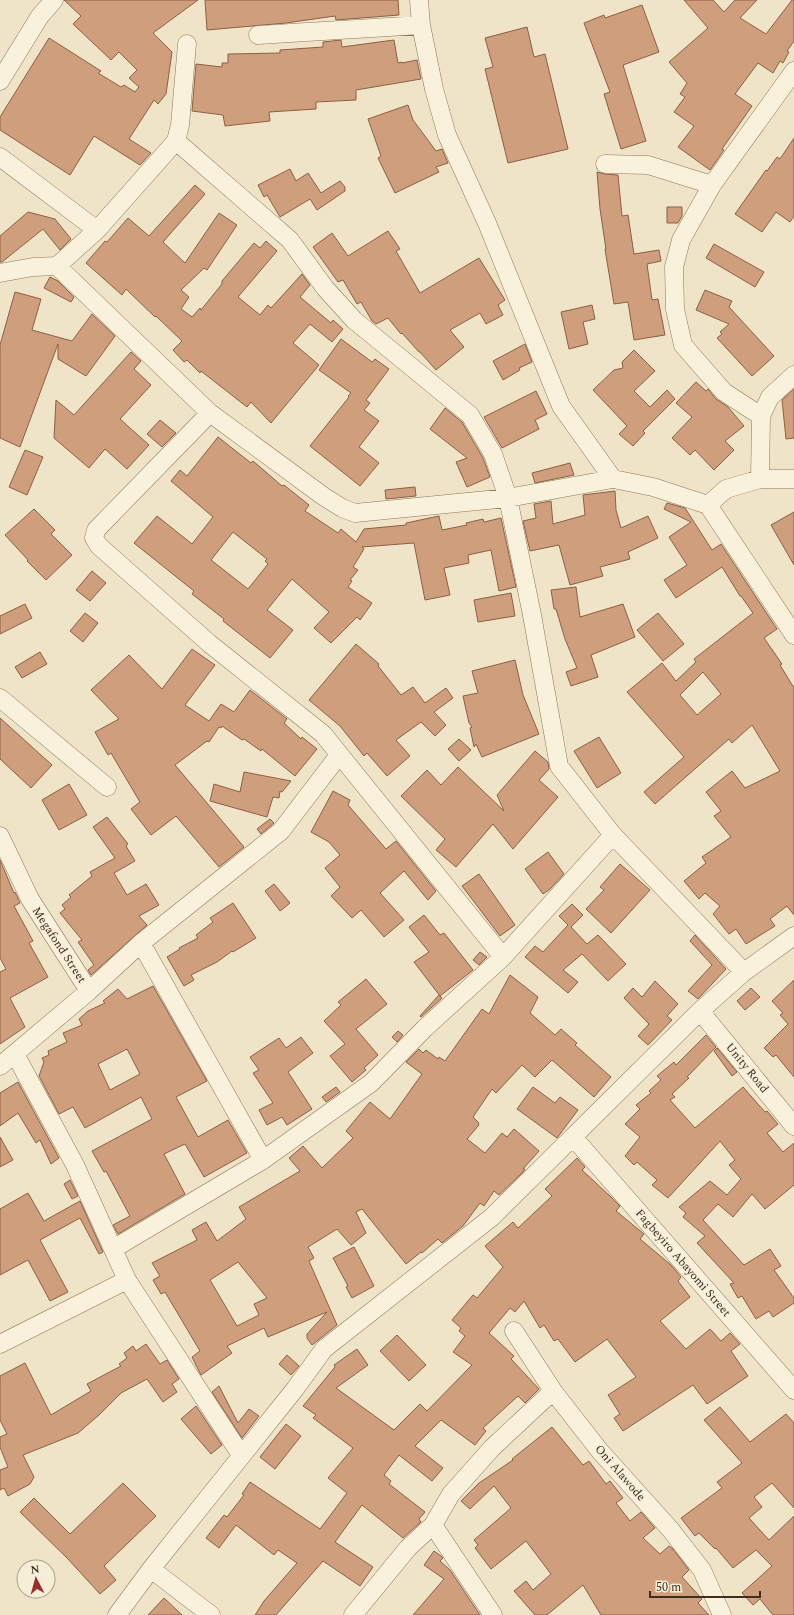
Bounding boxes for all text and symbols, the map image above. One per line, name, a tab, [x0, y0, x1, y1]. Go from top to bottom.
street label: Megafond Street	[27, 903, 91, 987]
street label: Unity Road	[721, 1039, 774, 1098]
street label: Fagbeyiro Abayomi Street	[631, 1205, 735, 1321]
street label: Oni Alawode	[590, 1440, 650, 1506]
north arrow	[16, 1559, 56, 1599]
text: N	[30, 1561, 40, 1578]
scale bar	[650, 1573, 760, 1599]
text: 50 m	[656, 1578, 681, 1597]

